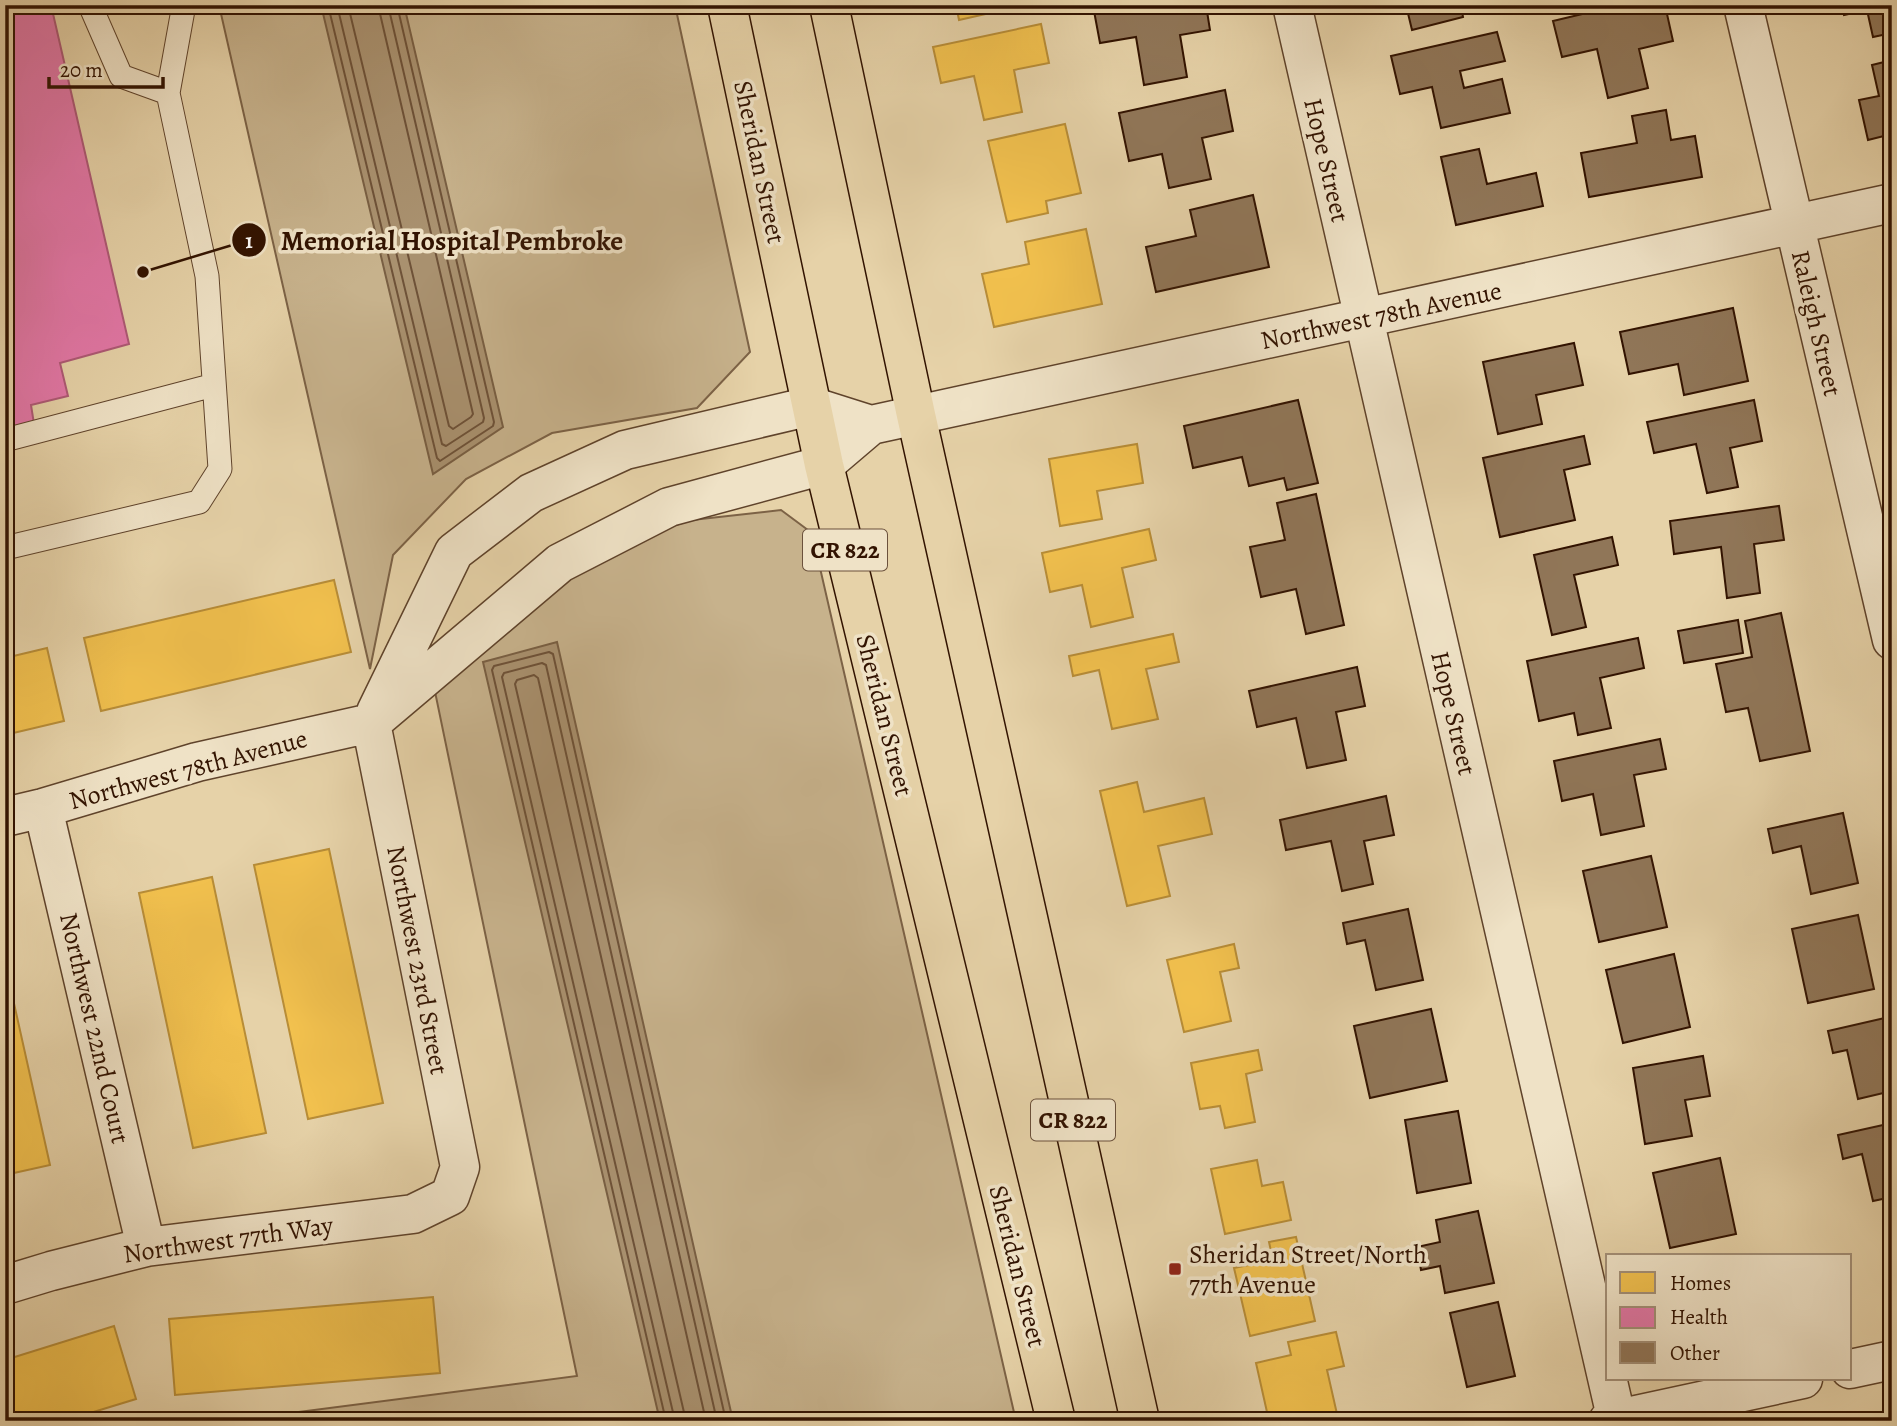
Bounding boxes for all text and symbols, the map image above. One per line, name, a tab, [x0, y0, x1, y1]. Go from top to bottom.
scale bar	[49, 46, 163, 90]
text: 20 m	[60, 56, 103, 84]
street label: Sheridan Street	[725, 77, 794, 247]
street label: Hope Street	[1295, 95, 1358, 226]
callout: Memorial Hospital Pembroke	[231, 216, 637, 265]
text: Memorial Hospital Pembroke	[281, 222, 623, 260]
text: 1	[245, 227, 253, 255]
street label: Raleigh Street	[1783, 247, 1850, 400]
street label: Northwest 78th Avenue	[1257, 273, 1505, 358]
road number: CR 822	[803, 530, 887, 570]
street label: Sheridan Street	[847, 630, 922, 800]
street label: Hope Street	[1422, 648, 1485, 779]
street label: Northwest 78th Avenue	[65, 721, 311, 818]
street label: Northwest 23rd Street	[378, 843, 457, 1078]
street label: Northwest 22nd Court	[51, 909, 138, 1148]
road number: CR 822	[1031, 1100, 1115, 1140]
street label: Sheridan Street	[980, 1181, 1055, 1351]
street label: Northwest 77th Way	[121, 1207, 336, 1272]
place label: Sheridan Street/North 77th Avenue	[1189, 1237, 1427, 1302]
legend	[1606, 1254, 1852, 1380]
marker: Sheridan Street/North 77th Avenue	[1167, 1261, 1183, 1277]
text: Homes	[1670, 1269, 1731, 1297]
text: Health	[1670, 1303, 1728, 1331]
text: Other	[1670, 1339, 1720, 1367]

